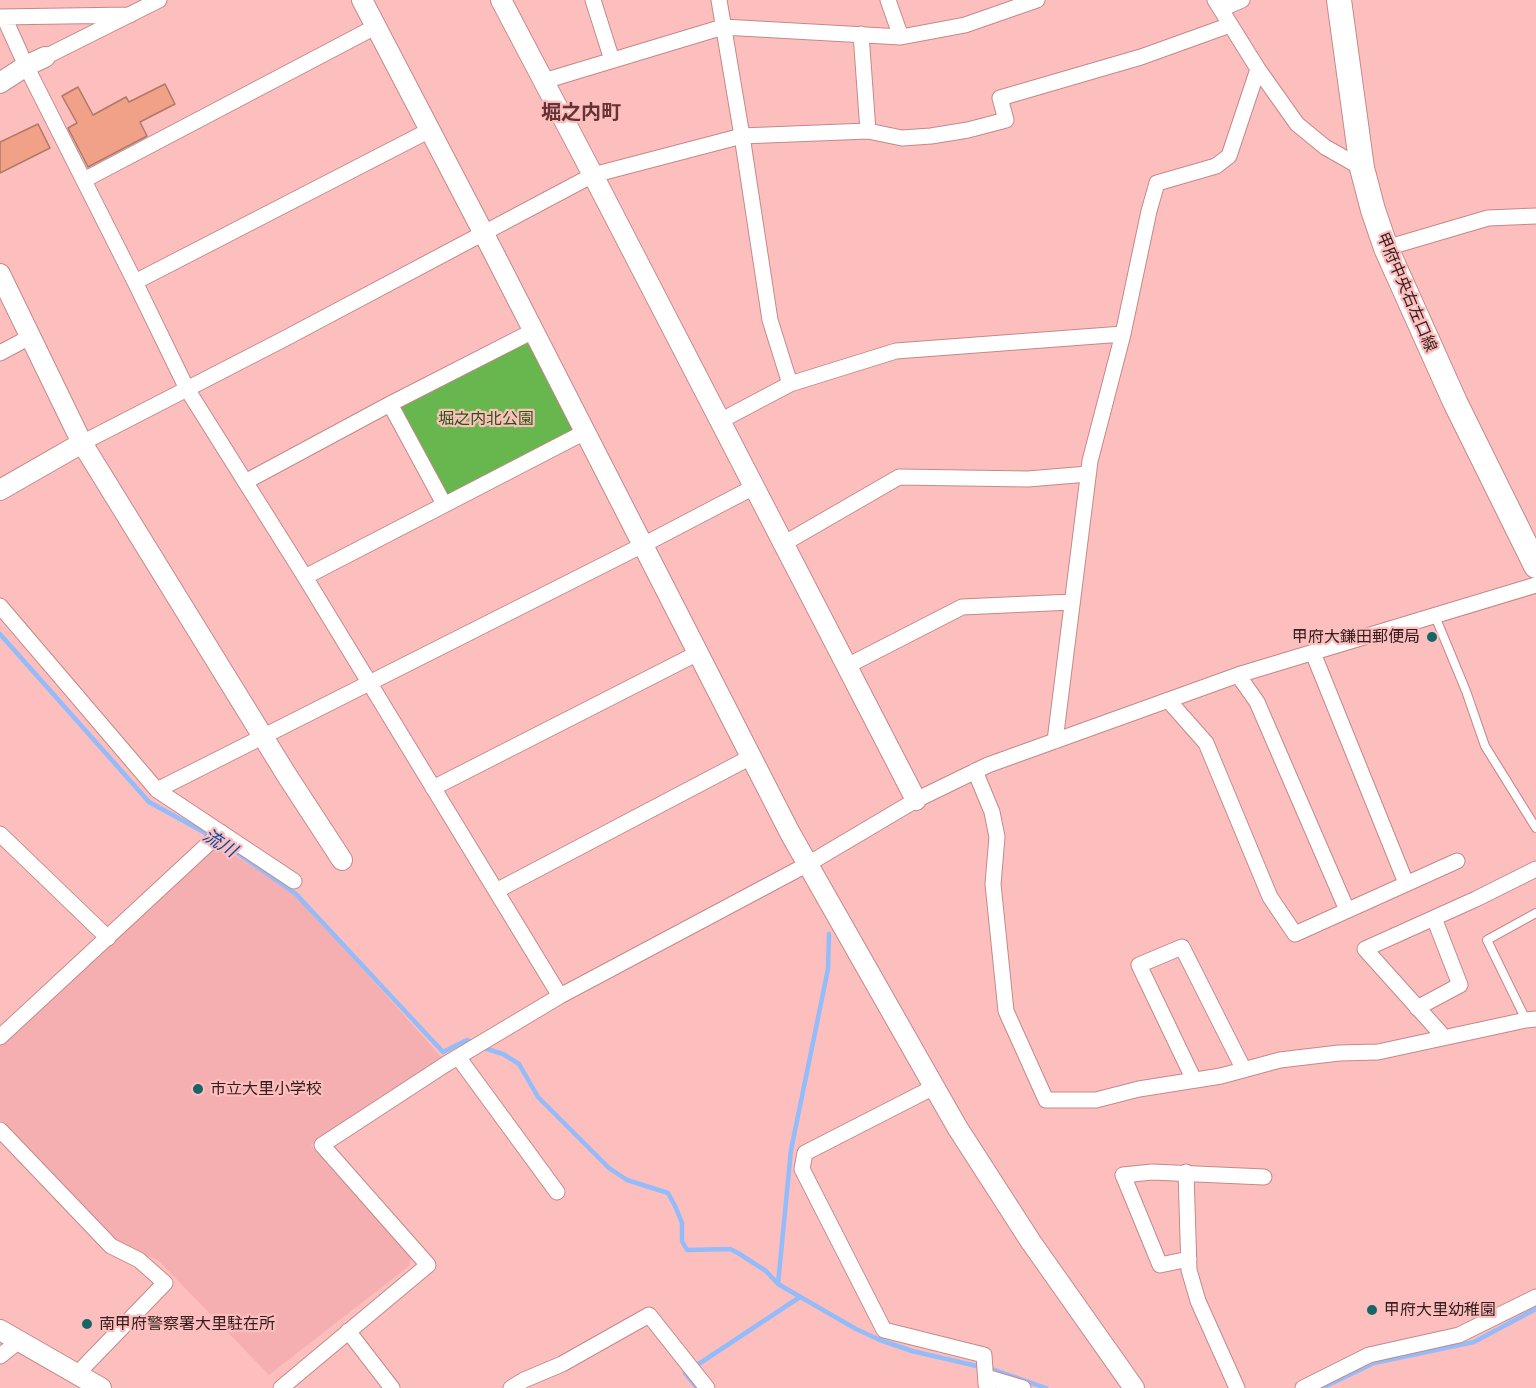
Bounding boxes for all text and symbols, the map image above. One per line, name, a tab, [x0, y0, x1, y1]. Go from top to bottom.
district label: 堀之内町	[541, 100, 621, 124]
street label: 甲府中央右左口線	[1373, 229, 1441, 355]
park label: 堀之内北公園	[438, 409, 534, 429]
place label: 甲府大鎌田郵便局	[1292, 627, 1420, 647]
marker: 甲府大鎌田郵便局	[1425, 630, 1439, 644]
water label: 流川	[199, 824, 241, 862]
place label: 市立大里小学校	[210, 1079, 322, 1099]
marker: 市立大里小学校	[191, 1082, 205, 1096]
place label: 甲府大里幼稚園	[1384, 1300, 1496, 1320]
marker: 甲府大里幼稚園	[1365, 1303, 1379, 1317]
place label: 南甲府警察署大里駐在所	[99, 1314, 275, 1334]
marker: 南甲府警察署大里駐在所	[80, 1317, 94, 1331]

